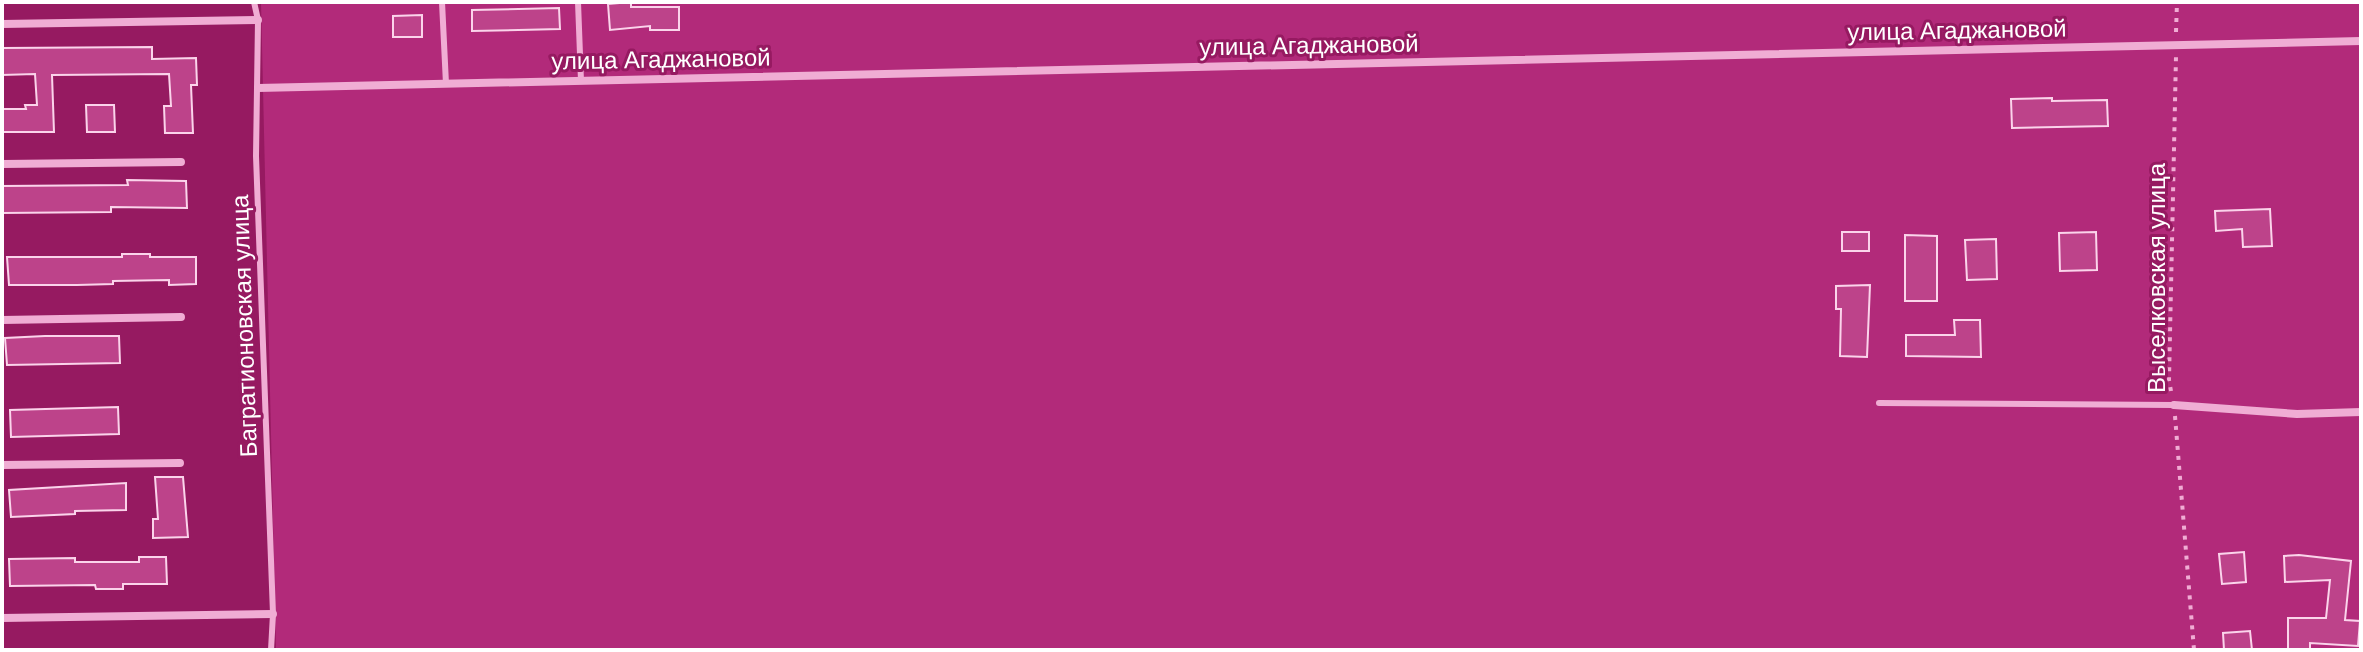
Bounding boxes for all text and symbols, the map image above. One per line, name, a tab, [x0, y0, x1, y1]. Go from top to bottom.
street label: улица Агаджановой	[1847, 13, 2067, 47]
street label: улица Агаджановой	[1199, 28, 1419, 62]
street label: улица Агаджановой	[551, 42, 771, 76]
street label: Выселковская улица	[2141, 162, 2172, 393]
street label: Багратионовская улица	[224, 194, 264, 458]

